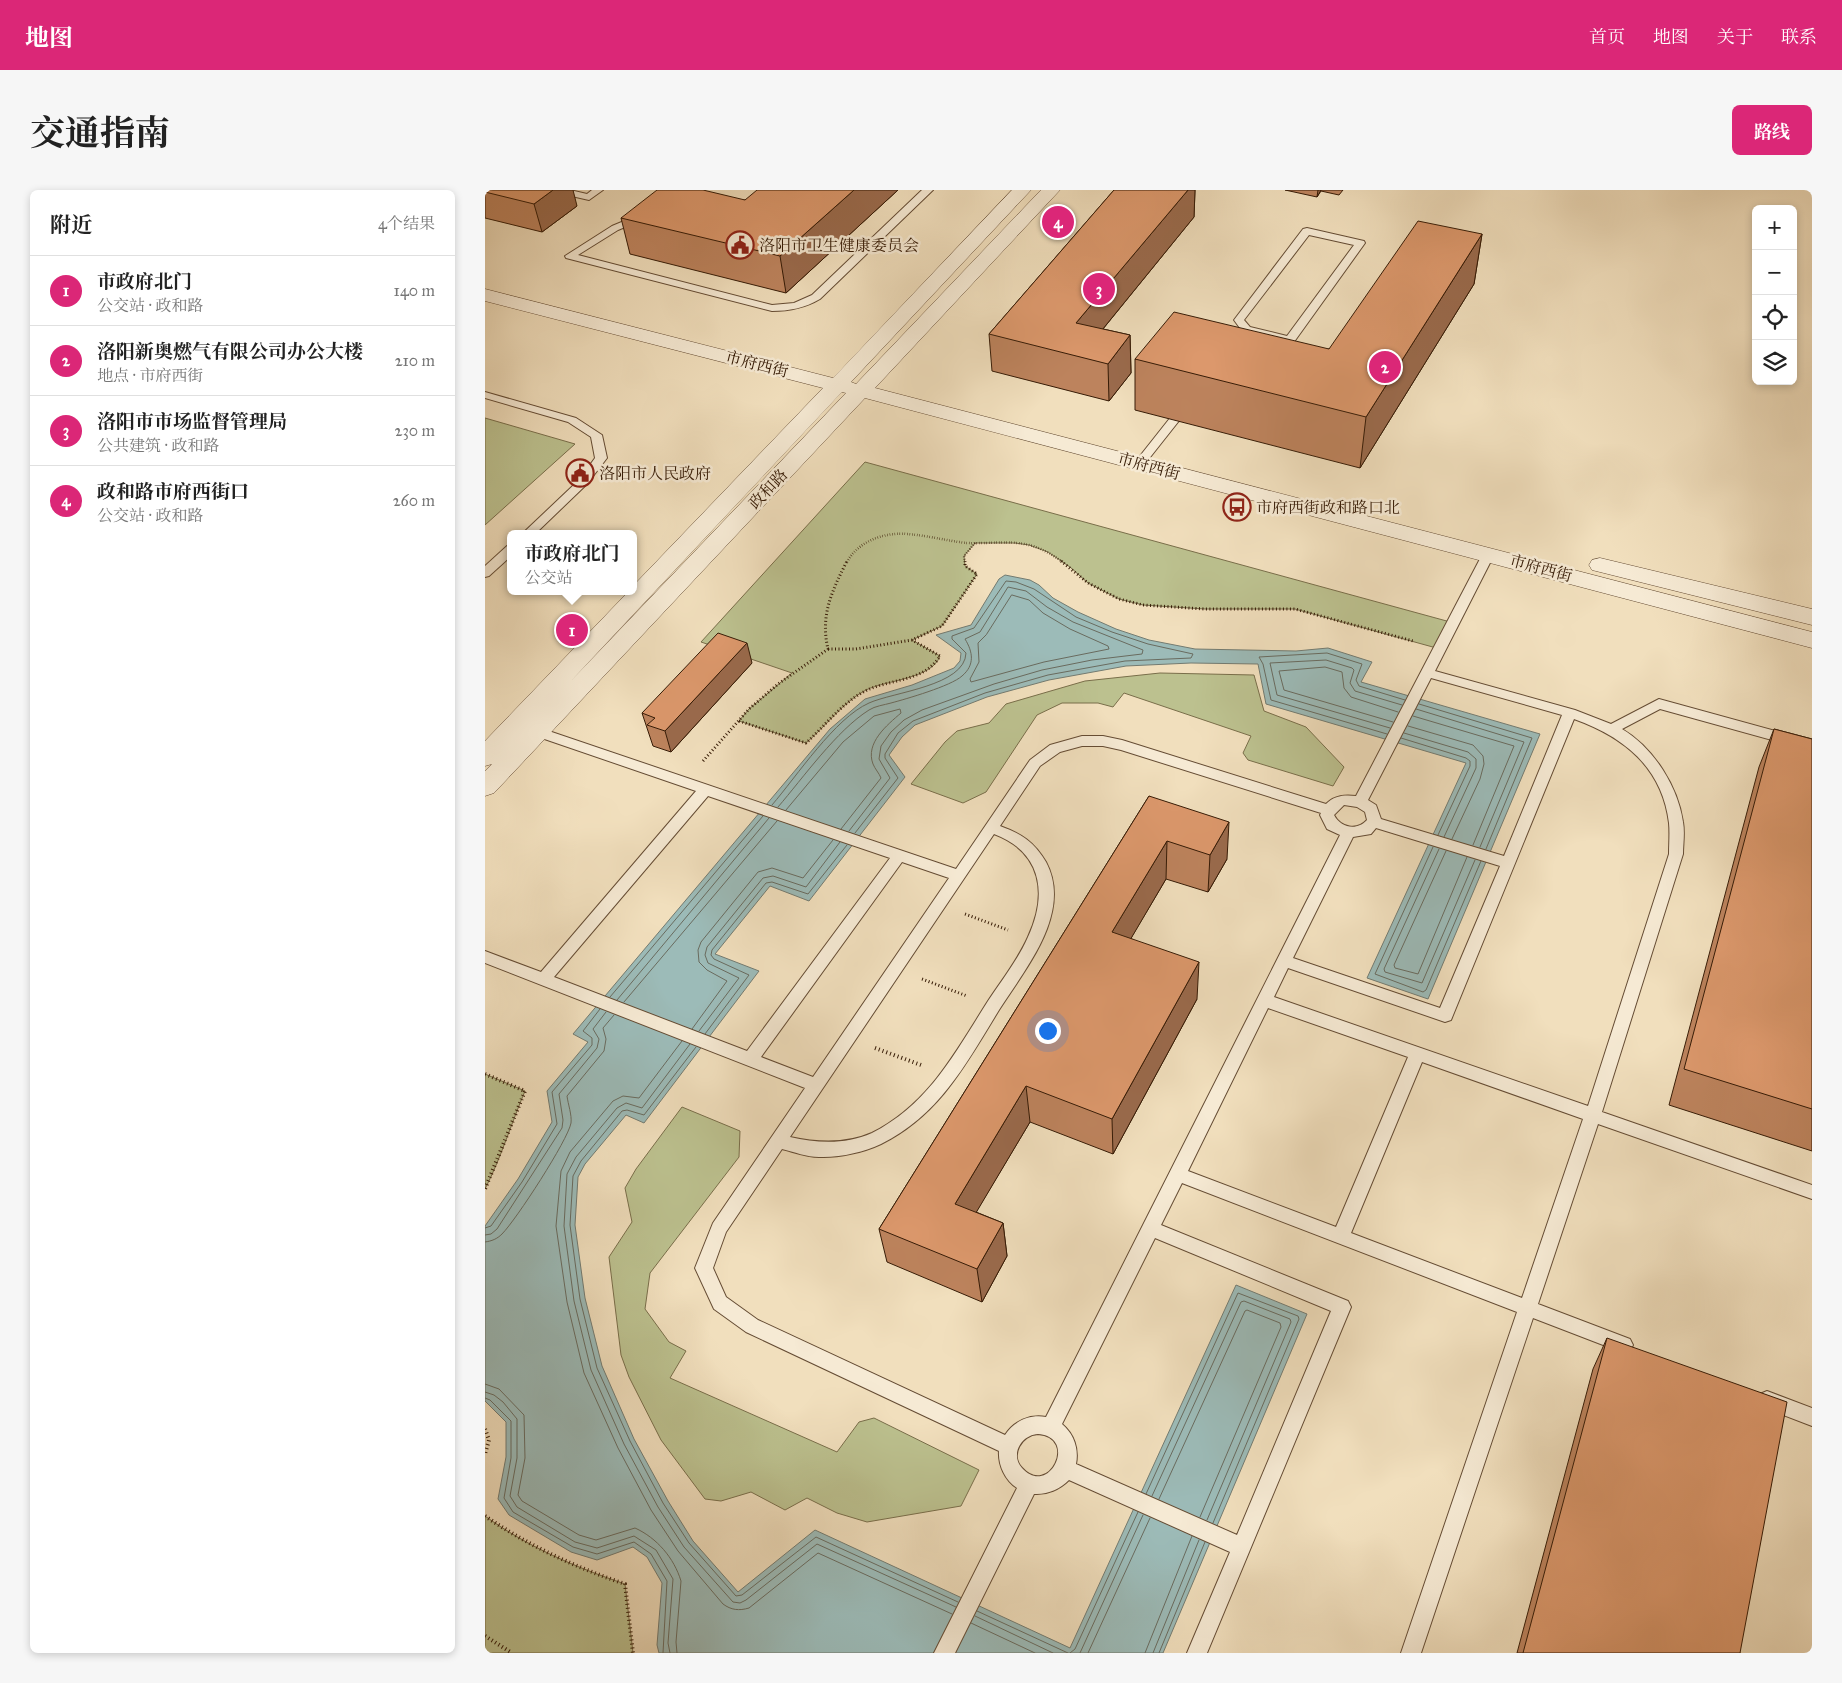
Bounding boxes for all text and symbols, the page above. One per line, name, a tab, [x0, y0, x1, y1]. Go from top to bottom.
text: 地图	[25, 23, 73, 53]
text: 首页	[1589, 26, 1625, 48]
text: 地图	[1653, 26, 1689, 48]
text: 关于	[1717, 26, 1753, 48]
text: 联系	[1781, 26, 1817, 48]
button: 路线	[1732, 105, 1812, 155]
text: 交通指南	[30, 112, 170, 155]
pin: 4	[1042, 203, 1074, 241]
map controls	[1752, 205, 1797, 385]
button: +	[1752, 205, 1797, 250]
text: 附近	[50, 212, 92, 238]
text: 4个结果	[378, 214, 435, 233]
public building icon: 洛阳市卫生健康委员会	[725, 230, 755, 260]
place label: 洛阳市卫生健康委员会	[759, 236, 919, 255]
button: −	[1752, 250, 1797, 295]
text: 市政府北门	[97, 270, 192, 293]
pin: 3	[1083, 270, 1115, 308]
text: 1	[63, 281, 69, 300]
text: 140 m	[394, 281, 435, 300]
button: locate	[1752, 295, 1797, 340]
text: 公交站 · 政和路	[97, 296, 203, 315]
text: 洛阳新奥燃气有限公司办公大楼	[97, 340, 363, 363]
button: layers	[1752, 340, 1797, 385]
street label: 市府西街	[724, 347, 790, 381]
pin: 2	[1369, 348, 1401, 386]
text: 2	[62, 351, 70, 370]
text: 210 m	[395, 351, 435, 370]
text: 地点 · 市府西街	[97, 366, 203, 385]
text: 洛阳市市场监督管理局	[97, 410, 287, 433]
text: 3	[63, 421, 69, 440]
text: 230 m	[395, 421, 435, 440]
text: 公共建筑 · 政和路	[97, 436, 219, 455]
street label: 市府西街	[1116, 449, 1182, 483]
public building icon: 洛阳市人民政府	[565, 458, 595, 488]
place label: 洛阳市人民政府	[599, 464, 711, 483]
street label: 政和路	[745, 465, 791, 513]
text: 政和路市府西街口	[97, 480, 249, 503]
text: 4	[62, 491, 70, 510]
text: 260 m	[393, 491, 435, 510]
bus stop icon: 市府西街政和路口北	[1222, 492, 1252, 522]
place label: 市府西街政和路口北	[1256, 498, 1400, 517]
text: 公交站 · 政和路	[97, 506, 203, 525]
popup	[507, 530, 637, 595]
text: 市政府北门	[524, 542, 620, 565]
street label: 市府西街	[1508, 551, 1574, 585]
text: 公交站	[524, 568, 573, 587]
pin: 1	[556, 611, 588, 649]
your location	[1035, 1018, 1061, 1044]

